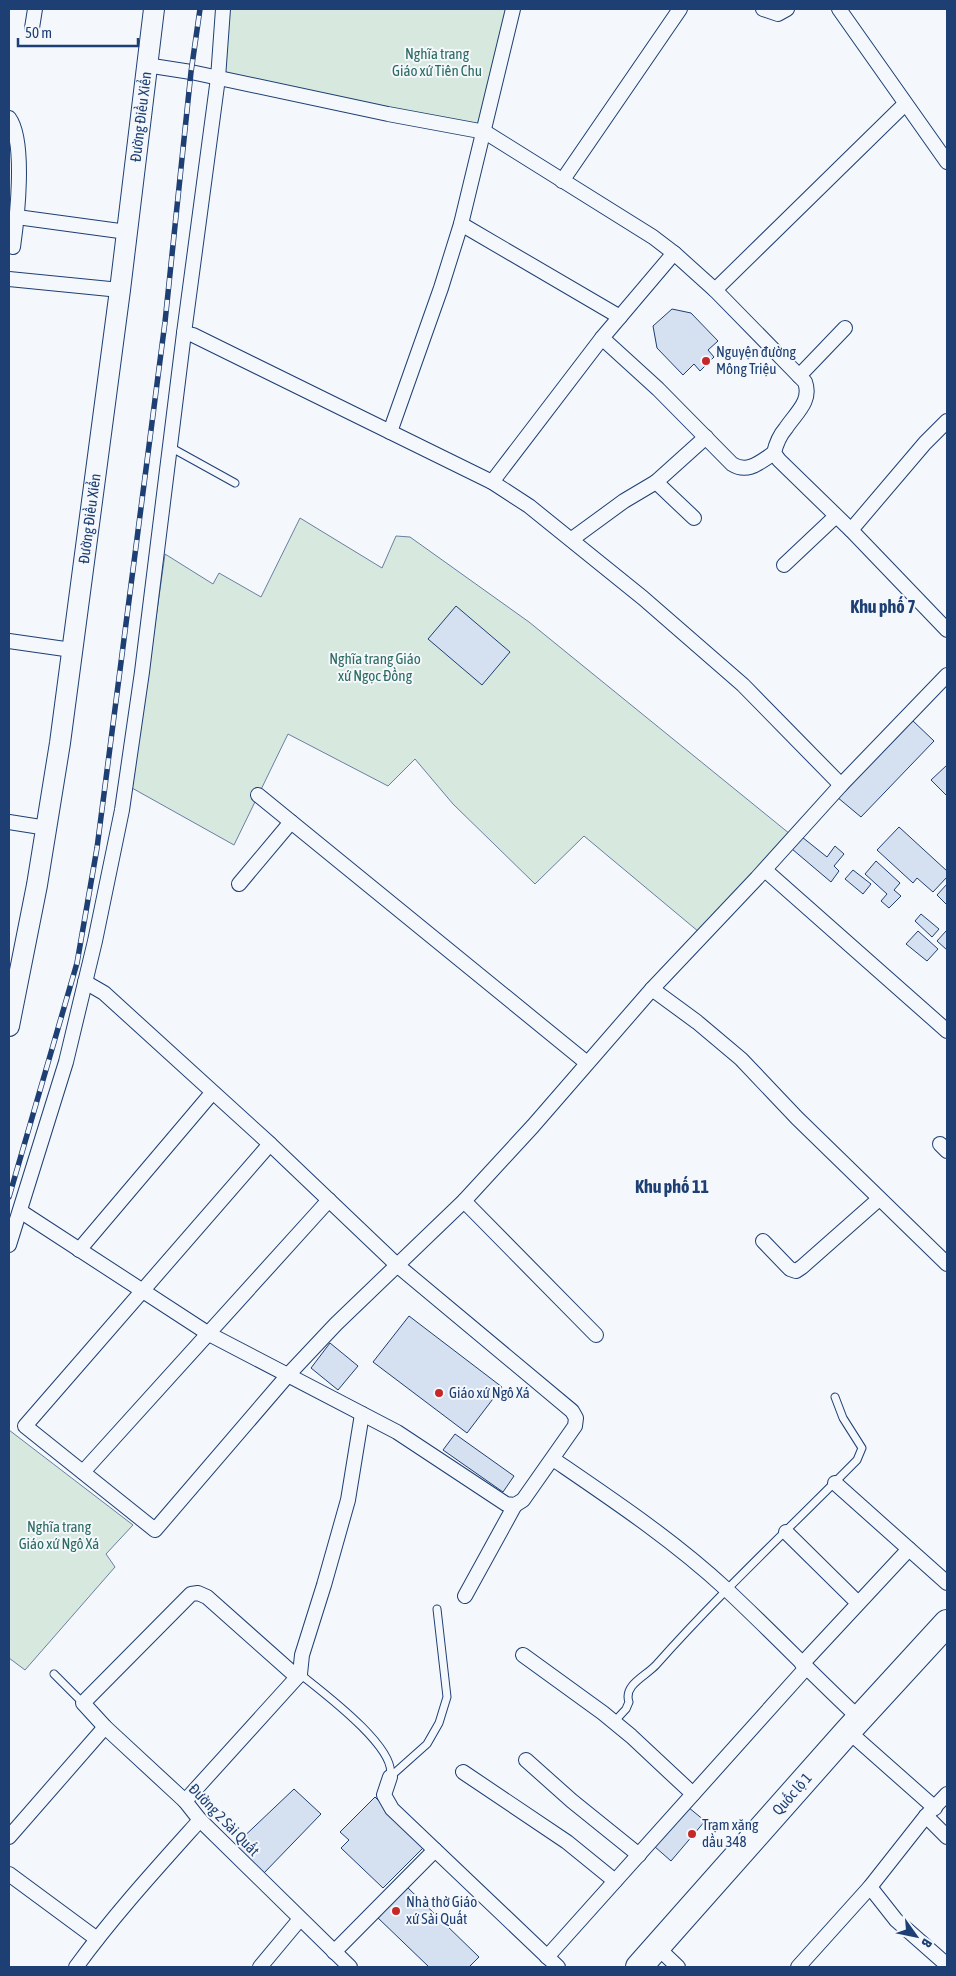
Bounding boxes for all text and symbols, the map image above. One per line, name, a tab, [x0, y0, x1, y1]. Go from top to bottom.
scale bar	[18, 15, 138, 47]
text: 50 m	[25, 24, 52, 41]
park label: Nghĩa trang Giáo xứ Tiên Chu	[392, 45, 482, 79]
street label: Đường Điều Xiển	[127, 71, 154, 163]
place label: Nguyện đường Mông Triệu	[716, 343, 797, 377]
marker: Nguyện đường Mông Triệu	[700, 355, 712, 367]
street label: Đường Điều Xiển	[75, 472, 104, 565]
district label: Khu phố 7	[850, 596, 916, 617]
park label: Nghĩa trang Giáo xứ Ngọc Đồng	[329, 650, 421, 684]
district label: Khu phố 11	[635, 1176, 709, 1197]
place label: Giáo xứ Ngô Xá	[449, 1384, 530, 1401]
marker: Giáo xứ Ngô Xá	[433, 1387, 445, 1399]
park label: Nghĩa trang Giáo xứ Ngô Xá	[19, 1518, 99, 1552]
street label: Quốc lộ 1	[769, 1769, 815, 1818]
street label: Đường 2 Sài Quất	[186, 1780, 263, 1859]
place label: Trạm xăng dầu 348	[702, 1816, 759, 1850]
marker: Trạm xăng dầu 348	[686, 1828, 698, 1840]
place label: Nhà thờ Giáo xứ Sài Quất	[406, 1893, 477, 1927]
marker: Nhà thờ Giáo xứ Sài Quất	[390, 1905, 402, 1917]
north arrow	[891, 1911, 941, 1961]
text: B	[918, 1936, 935, 1951]

